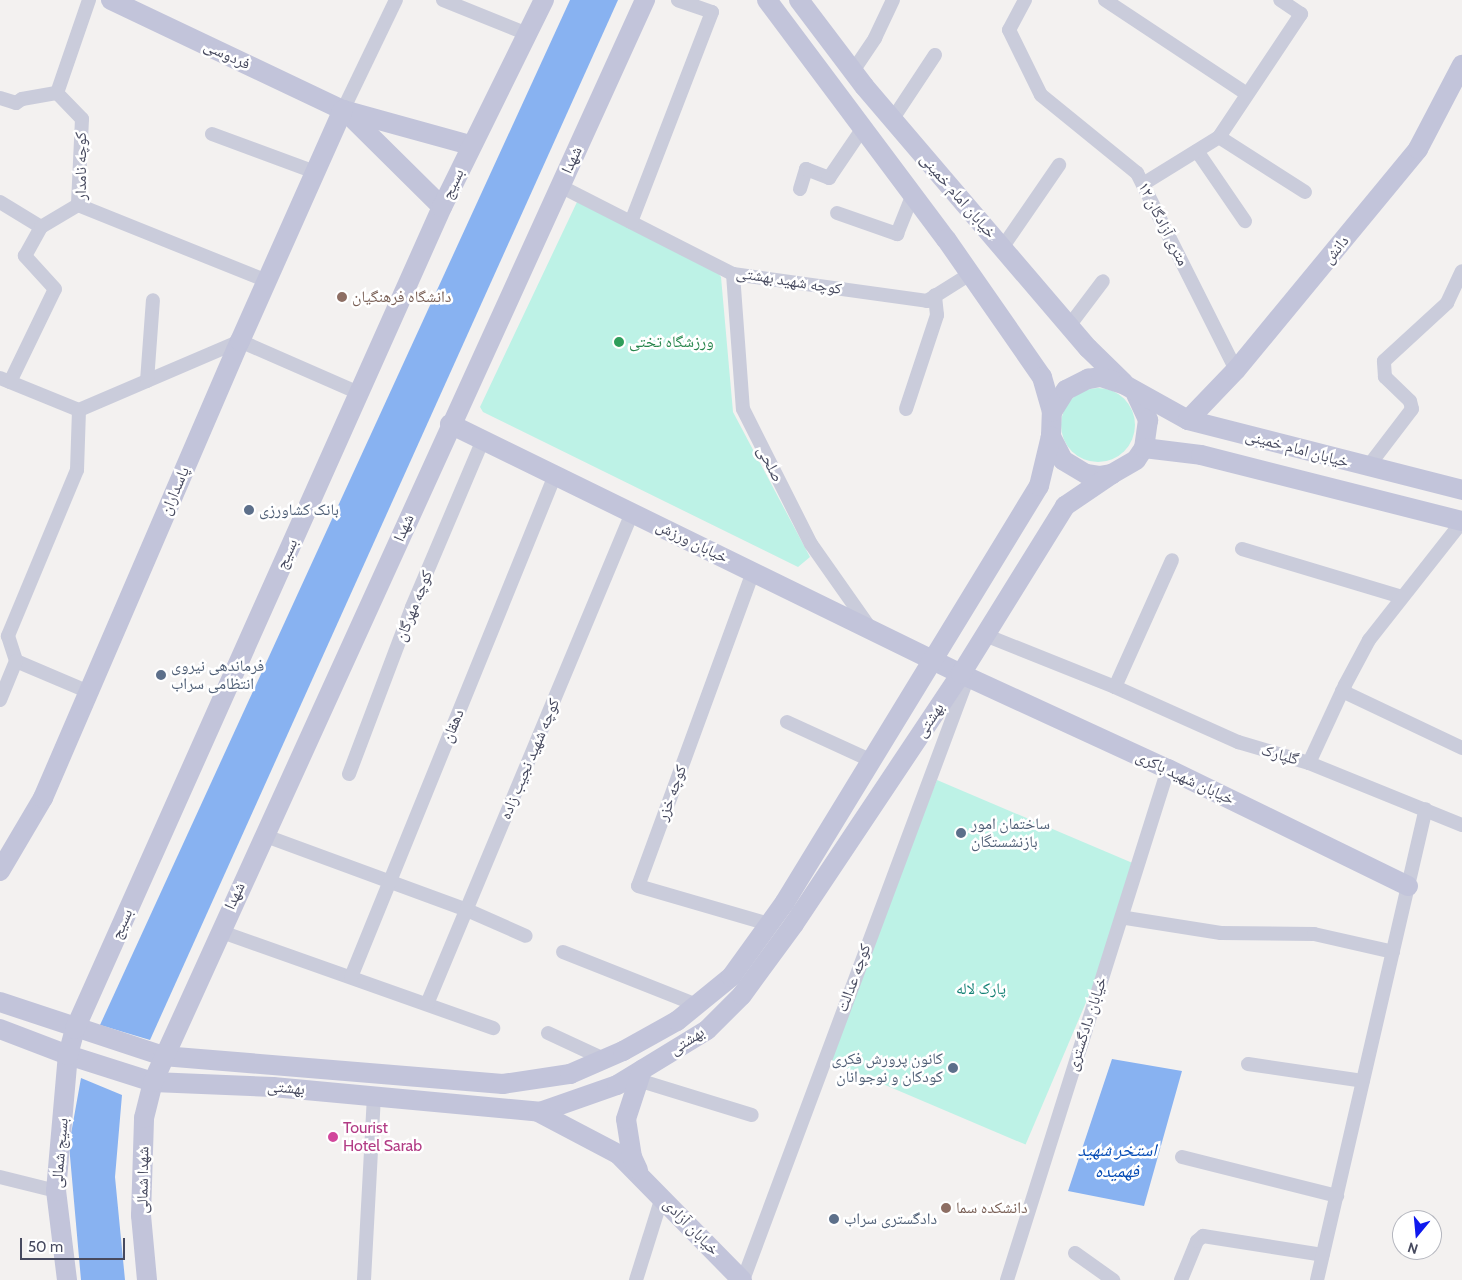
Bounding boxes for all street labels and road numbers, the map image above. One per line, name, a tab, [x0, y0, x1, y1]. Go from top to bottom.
street label: فردوسی	[201, 36, 253, 74]
street label: کوچه نامدار	[71, 132, 91, 200]
street label: شهدا	[557, 143, 587, 177]
street label: خیابان امام خمینی	[916, 150, 1000, 242]
street label: بسیج	[438, 166, 468, 202]
street label: ۱۲ متری آزادگان	[1134, 179, 1192, 269]
street label: دانش	[1319, 232, 1353, 268]
street label: کوچه شهید بهشتی	[735, 263, 843, 299]
street label: خیابان امام خمینی	[1243, 426, 1351, 472]
street label: صلحی	[753, 443, 787, 485]
street label: پاسداران	[156, 464, 194, 518]
street label: شهدا	[390, 511, 418, 545]
street label: خیابان ورزش	[653, 516, 731, 568]
street label: بسیج	[272, 536, 302, 572]
street label: کوچه مهرگان	[391, 568, 437, 644]
street label: کوچه شهید نجیب زاده	[496, 696, 564, 822]
street label: بهشتی	[911, 699, 949, 741]
street label: دهقان	[438, 706, 468, 746]
street label: گلپارک	[1259, 741, 1301, 769]
street label: خیابان شهید باکری	[1133, 747, 1237, 809]
street label: کوچه خزر	[653, 762, 691, 824]
street label: شهدا	[220, 879, 250, 913]
street label: بسیج	[107, 906, 137, 942]
street label: کوچه عدالت	[833, 941, 875, 1015]
street label: خیابان دادگستری	[1063, 975, 1111, 1073]
street label: بهشتی	[666, 1023, 708, 1059]
street label: بهشتی	[266, 1077, 306, 1099]
street label: بسیج شمالی	[47, 1117, 73, 1189]
street label: شهدا شمالی	[133, 1146, 153, 1214]
street label: خیابان آزادی	[659, 1195, 723, 1259]

